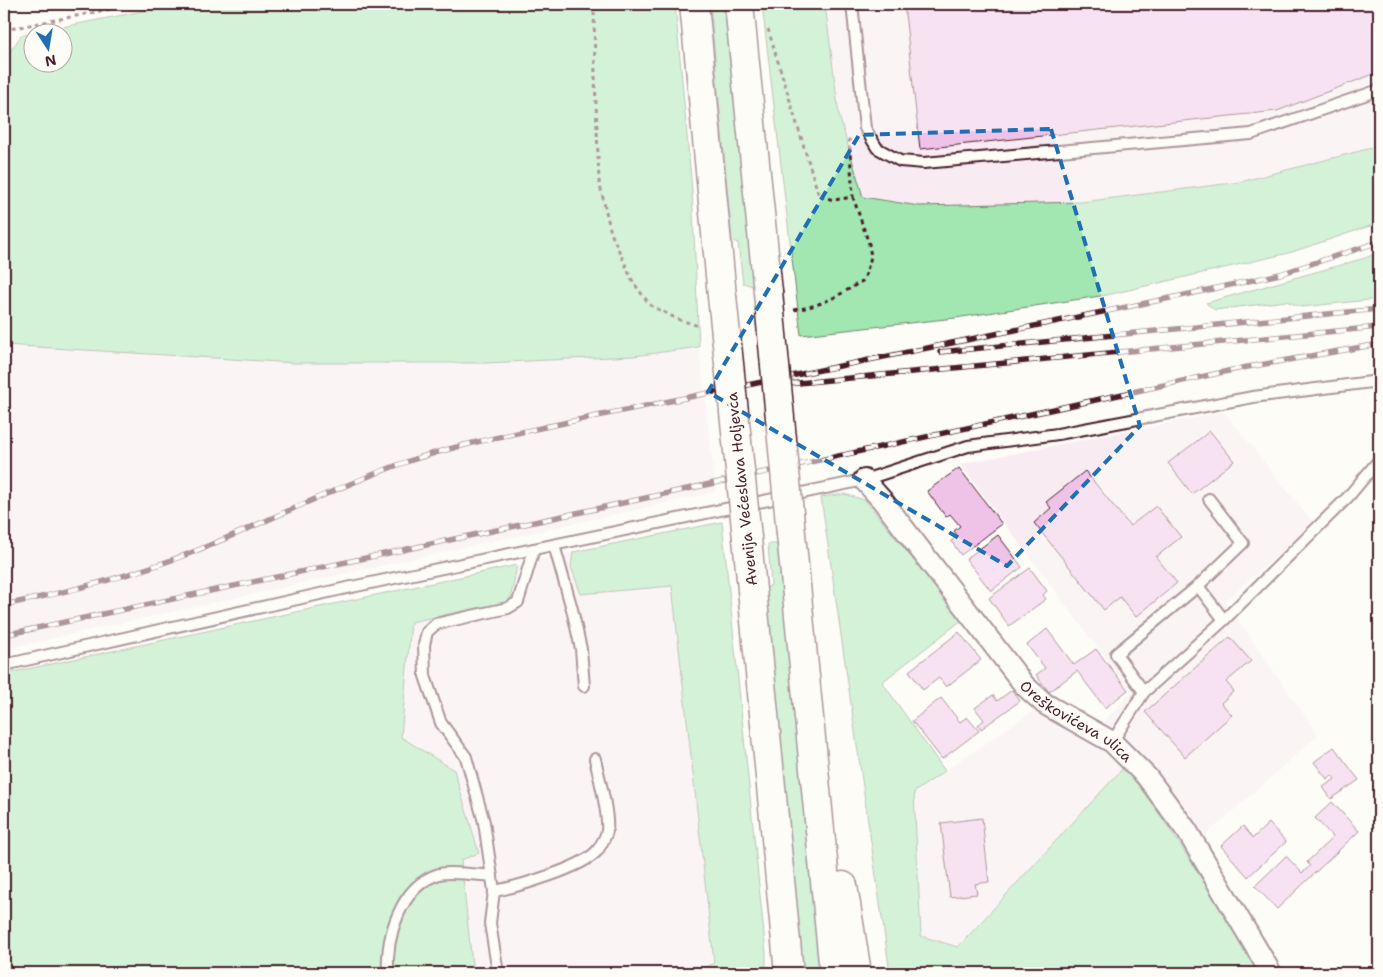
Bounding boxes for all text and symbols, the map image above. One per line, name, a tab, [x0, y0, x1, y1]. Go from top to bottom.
north arrow	[22, 22, 72, 72]
text: N	[43, 51, 58, 71]
street label: Avenija Većeslava Holjevca	[722, 390, 762, 587]
street label: Oreškovićeva ulica	[1015, 676, 1137, 767]

